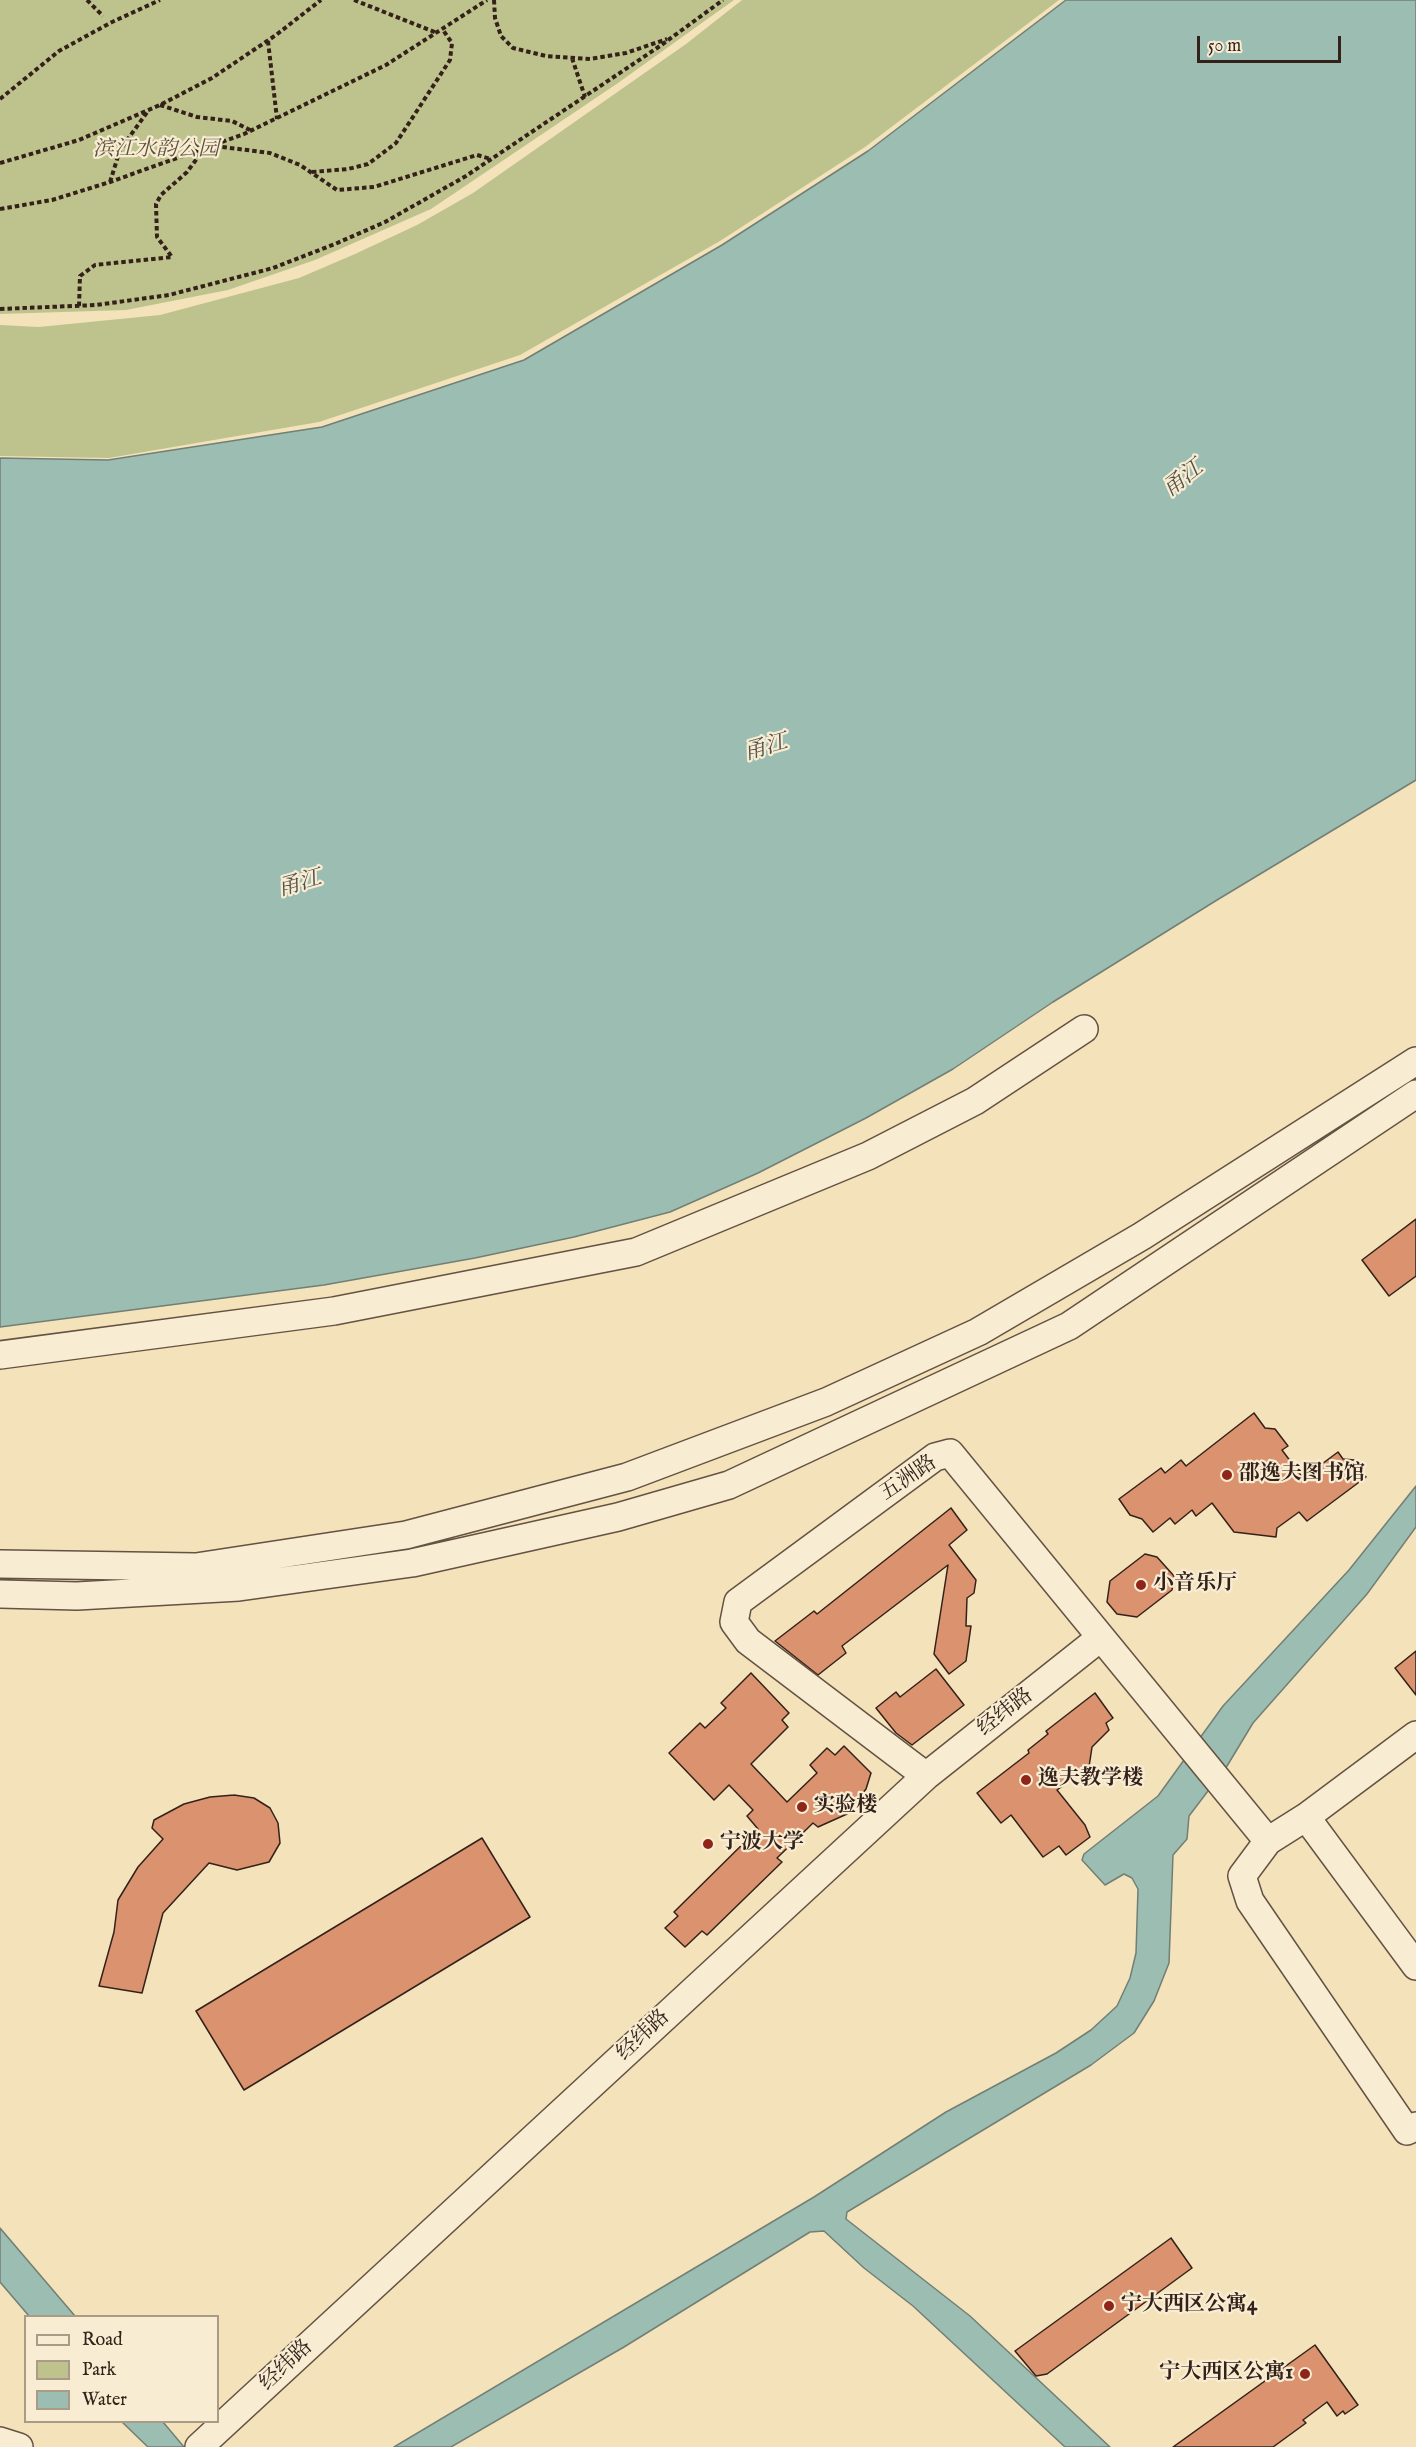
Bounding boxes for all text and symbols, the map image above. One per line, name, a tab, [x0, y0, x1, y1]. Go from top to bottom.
scale bar	[1200, 24, 1344, 62]
text: 50 m	[1208, 35, 1241, 58]
park label: 滨江水韵公园	[93, 138, 219, 164]
water label: 甬江	[1159, 456, 1209, 504]
water label: 甬江	[741, 730, 791, 768]
water label: 甬江	[275, 866, 325, 904]
street label: 五洲路	[876, 1451, 942, 1507]
place label: 邵逸夫图书馆	[1239, 1462, 1365, 1488]
marker: 邵逸夫图书馆	[1220, 1468, 1234, 1482]
place label: 小音乐厅	[1153, 1572, 1237, 1598]
marker: 小音乐厅	[1134, 1578, 1148, 1592]
street label: 经纬路	[973, 1684, 1039, 1742]
place label: 逸夫教学楼	[1038, 1767, 1143, 1793]
marker: 逸夫教学楼	[1019, 1773, 1033, 1787]
place label: 实验楼	[814, 1794, 877, 1820]
marker: 实验楼	[795, 1800, 809, 1814]
place label: 宁波大学	[720, 1831, 804, 1857]
marker: 宁波大学	[701, 1837, 715, 1851]
street label: 经纬路	[612, 2005, 676, 2067]
place label: 宁大西区公寓4	[1121, 2293, 1257, 2319]
marker: 宁大西区公寓4	[1102, 2299, 1116, 2313]
legend	[24, 2315, 219, 2423]
text: Road	[82, 2329, 123, 2352]
street label: 经纬路	[255, 2335, 319, 2397]
text: Park	[82, 2359, 116, 2382]
place label: 宁大西区公寓1	[1159, 2361, 1293, 2387]
marker: 宁大西区公寓1	[1298, 2367, 1312, 2381]
text: Water	[82, 2389, 127, 2412]

